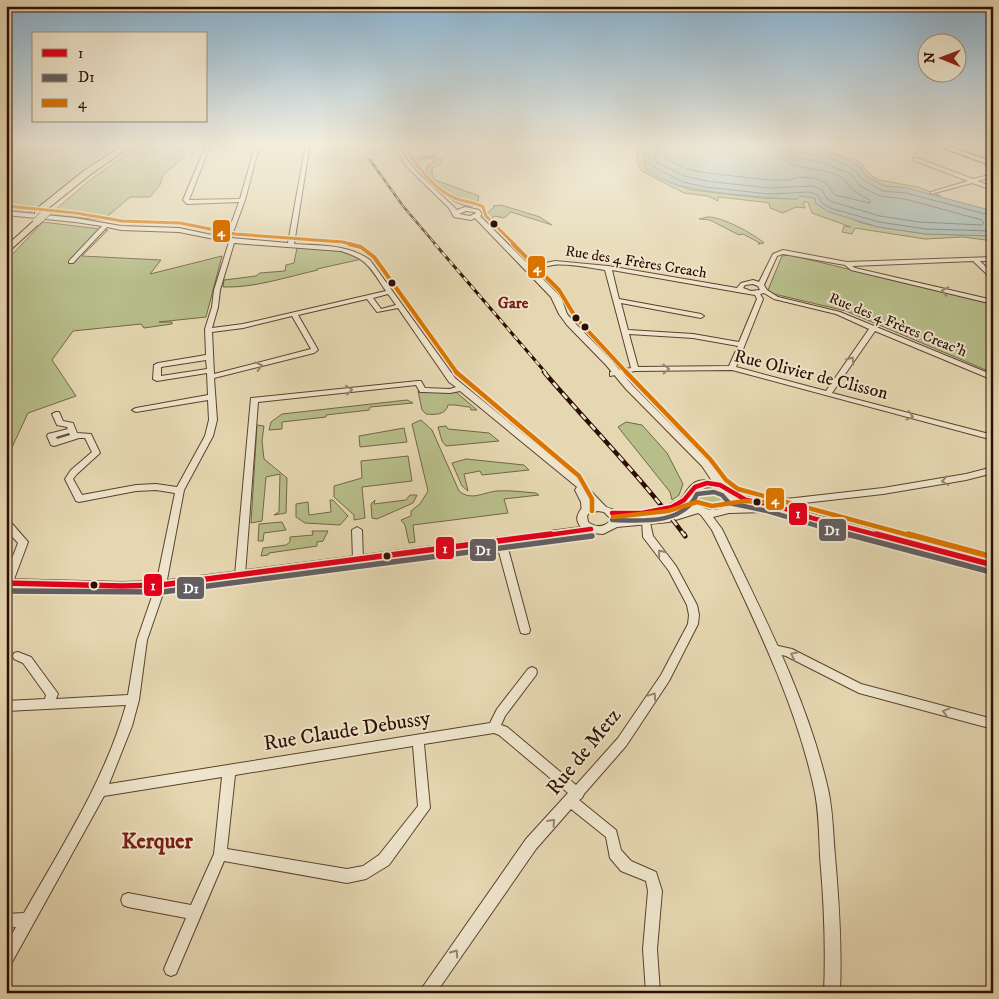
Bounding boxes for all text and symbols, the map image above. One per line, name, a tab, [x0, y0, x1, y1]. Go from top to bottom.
legend	[32, 32, 208, 122]
north arrow	[916, 32, 966, 82]
text: 1	[78, 44, 84, 63]
text: N	[921, 51, 939, 64]
text: D1	[78, 68, 95, 87]
text: 4	[78, 94, 87, 113]
line badge: 4	[212, 219, 231, 243]
unlabelled marker	[489, 219, 499, 229]
text: 4	[216, 223, 226, 241]
street label: Rue des 4 Frères Creach	[564, 241, 708, 283]
line badge: 4	[527, 255, 546, 279]
text: 4	[532, 259, 542, 277]
unlabelled marker	[387, 278, 397, 288]
one-way arrow	[941, 286, 950, 297]
street label: Rue des 4 Frères Creac'h	[826, 289, 970, 361]
district label: Gare	[498, 293, 529, 313]
unlabelled marker	[571, 313, 581, 323]
unlabelled marker	[580, 322, 590, 332]
street label: Rue Olivier de Clisson	[732, 345, 891, 405]
one-way arrow	[845, 357, 854, 366]
one-way arrow	[254, 361, 262, 371]
one-way arrow	[663, 364, 671, 374]
one-way arrow	[345, 385, 353, 396]
one-way arrow	[906, 410, 914, 420]
one-way arrow	[941, 475, 950, 485]
line badge: 4	[765, 487, 785, 511]
text: 4	[770, 491, 780, 509]
unlabelled marker	[752, 497, 762, 507]
line badge: 1	[788, 502, 808, 526]
text: 1	[795, 505, 801, 523]
line badge: D1	[818, 518, 847, 542]
text: D1	[824, 522, 840, 540]
line badge: 1	[435, 536, 455, 560]
line badge: D1	[469, 538, 497, 562]
text: 1	[442, 540, 448, 558]
text: D1	[475, 542, 491, 560]
one-way arrow	[659, 550, 667, 559]
unlabelled marker	[382, 551, 392, 561]
line badge: 1	[143, 573, 163, 597]
line badge: D1	[176, 576, 205, 600]
text: 1	[150, 577, 156, 595]
unlabelled marker	[89, 580, 99, 590]
text: D1	[183, 580, 199, 598]
one-way arrow	[790, 651, 799, 661]
one-way arrow	[647, 692, 656, 702]
street label: Rue de Metz	[541, 703, 627, 801]
street label: Rue Claude Debussy	[262, 705, 433, 757]
one-way arrow	[942, 707, 950, 717]
one-way arrow	[546, 819, 555, 828]
district label: Kerquer	[121, 828, 193, 855]
one-way arrow	[449, 949, 458, 959]

